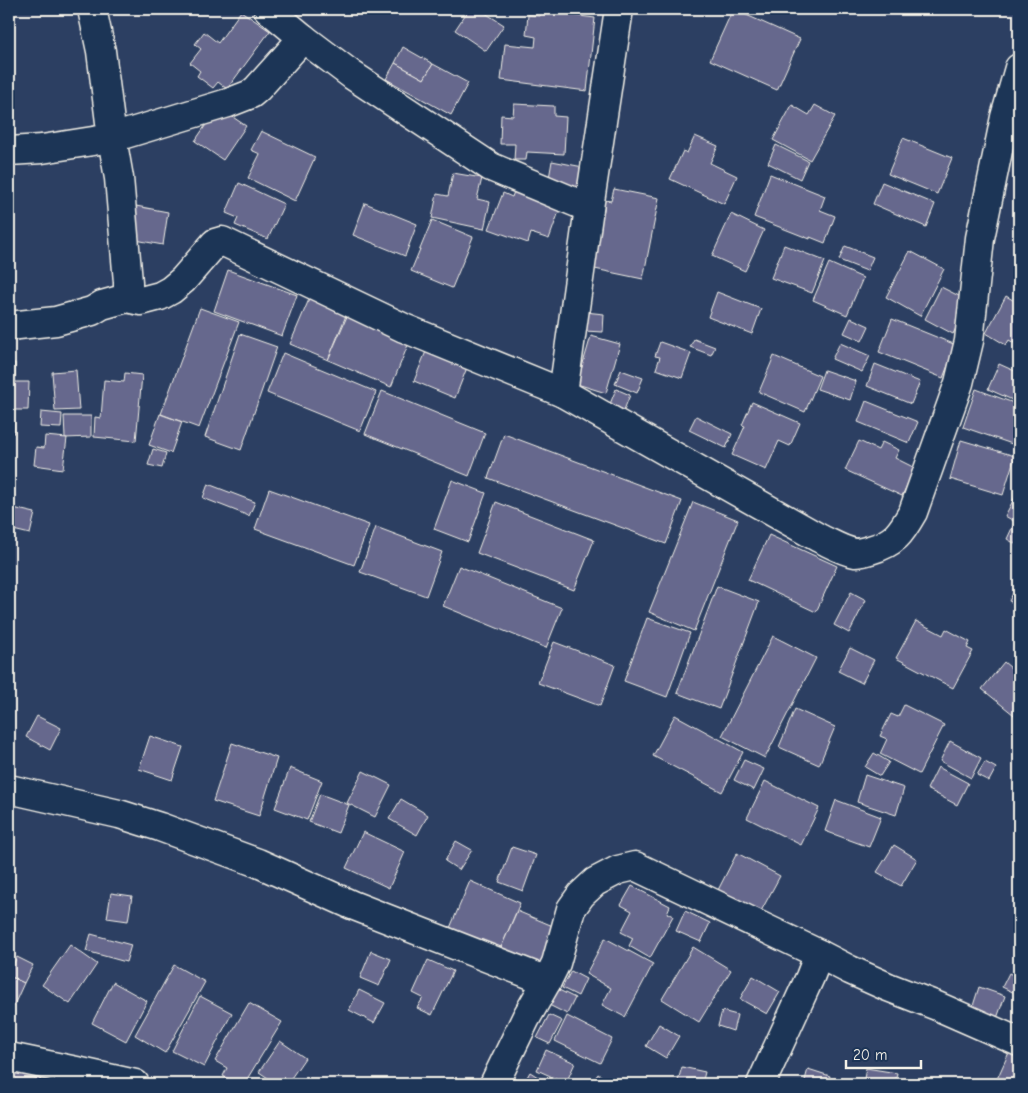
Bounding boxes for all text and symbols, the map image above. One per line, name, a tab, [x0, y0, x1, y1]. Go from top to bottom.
scale bar	[846, 1038, 920, 1070]
text: 20 m	[853, 1046, 887, 1064]

